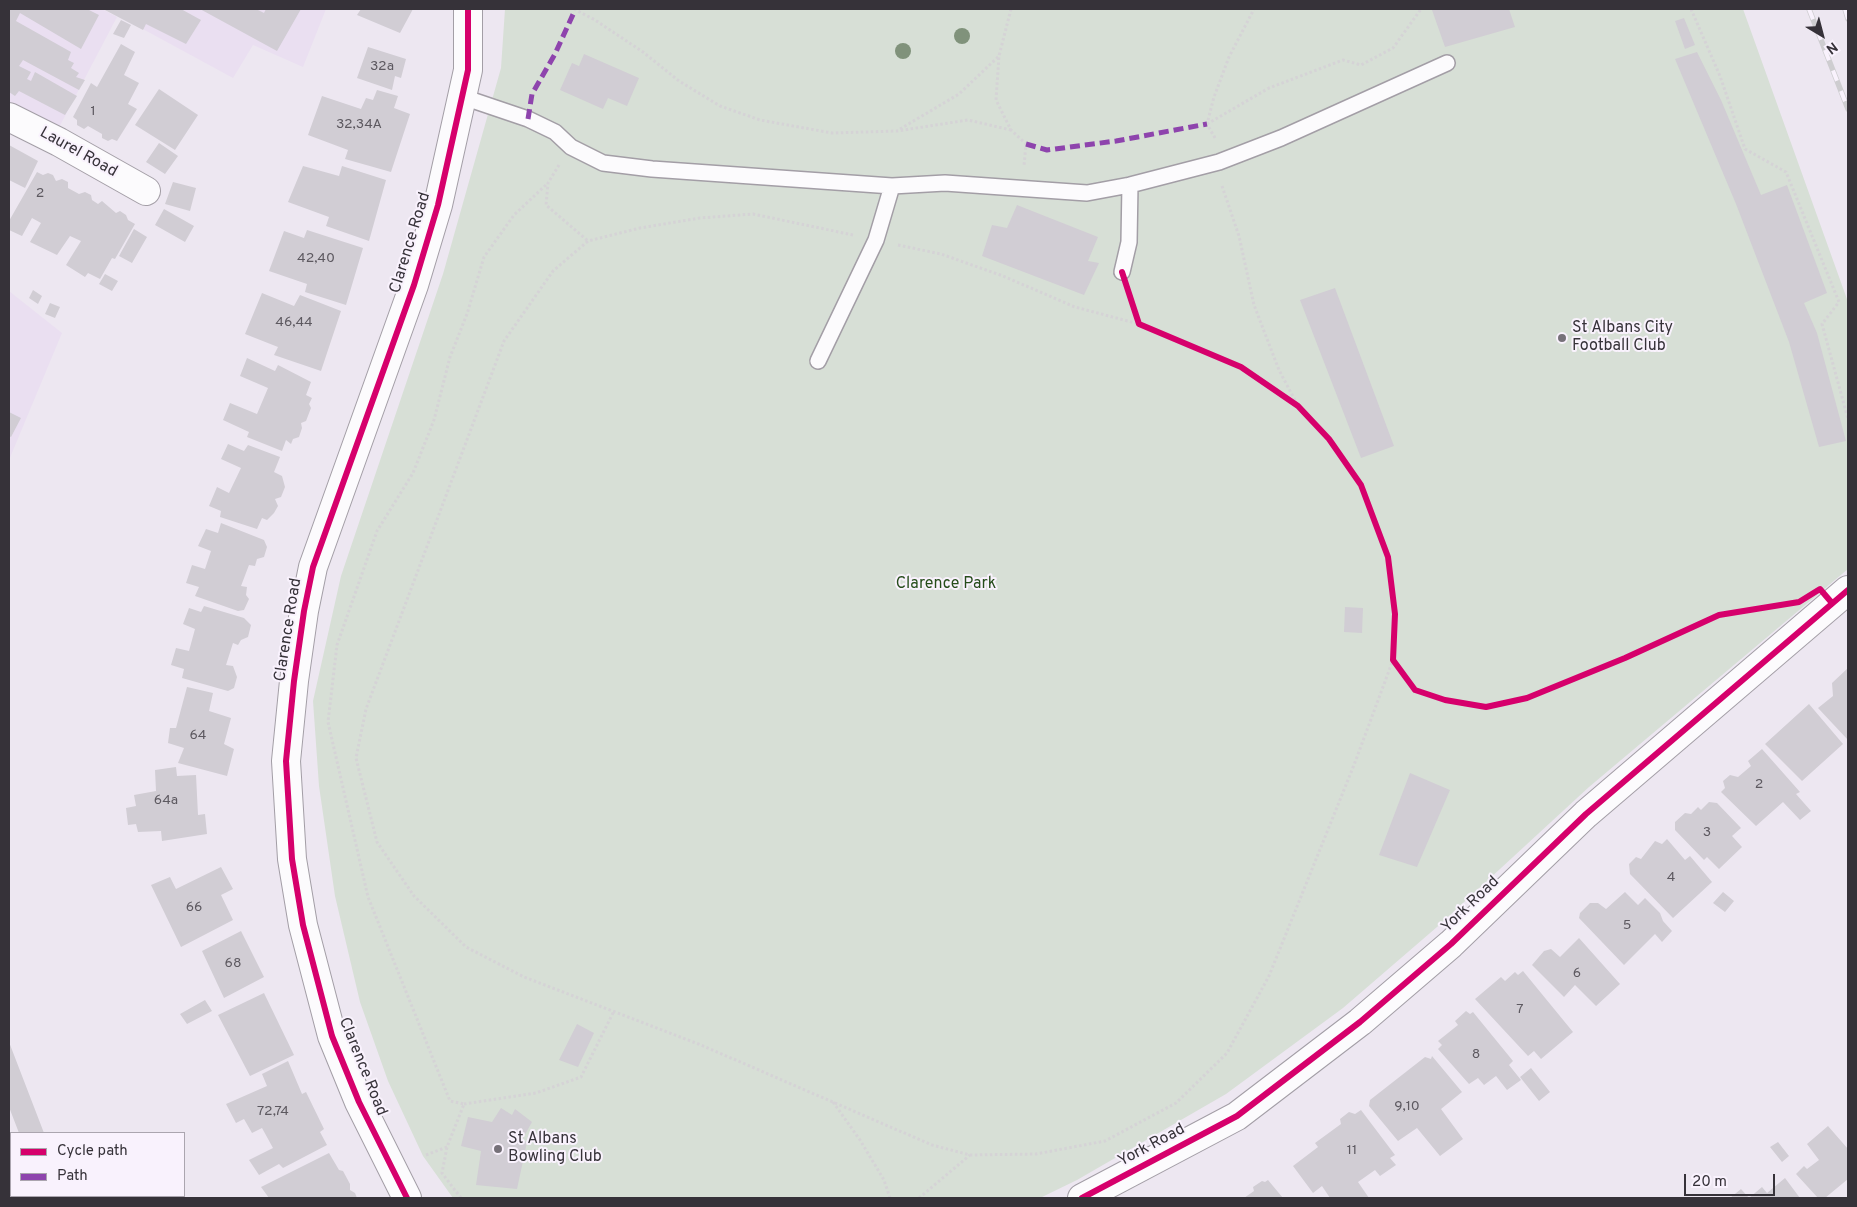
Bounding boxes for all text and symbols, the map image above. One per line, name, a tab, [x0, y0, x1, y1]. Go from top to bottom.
north arrow	[1797, 10, 1847, 60]
text: N	[1822, 38, 1840, 57]
house number: 32a	[370, 59, 394, 75]
house number: 1	[90, 104, 96, 120]
house number: 32,34A	[336, 117, 382, 133]
street label: Laurel Road	[36, 124, 120, 182]
house number: 2	[36, 186, 44, 202]
street label: Clarence Road	[387, 190, 435, 296]
house number: 42,40	[297, 251, 335, 267]
house number: 46,44	[275, 315, 313, 331]
place label: St Albans City Football Club	[1572, 319, 1673, 357]
marker: St Albans City Football Club	[1556, 332, 1568, 344]
park label: Clarence Park	[896, 575, 996, 595]
street label: Clarence Road	[271, 577, 307, 683]
house number: 64	[189, 728, 207, 744]
house number: 2	[1755, 777, 1763, 793]
house number: 64a	[154, 793, 178, 809]
house number: 3	[1703, 825, 1711, 841]
house number: 4	[1667, 870, 1675, 886]
street label: York Road	[1438, 873, 1504, 937]
house number: 66	[186, 900, 202, 916]
house number: 5	[1623, 918, 1631, 934]
house number: 68	[225, 956, 241, 972]
house number: 6	[1573, 966, 1581, 982]
house number: 7	[1516, 1002, 1524, 1018]
street label: Clarence Road	[334, 1015, 390, 1119]
house number: 8	[1472, 1047, 1480, 1063]
house number: 9,10	[1394, 1099, 1420, 1115]
house number: 72,74	[257, 1104, 289, 1120]
street label: York Road	[1115, 1120, 1189, 1172]
place label: St Albans Bowling Club	[508, 1130, 602, 1168]
legend	[10, 1132, 185, 1197]
text: Cycle path	[57, 1142, 128, 1161]
marker: St Albans Bowling Club	[492, 1143, 504, 1155]
house number: 11	[1347, 1143, 1357, 1159]
scale bar	[1687, 1164, 1778, 1196]
text: Path	[57, 1167, 88, 1186]
text: 20 m	[1692, 1173, 1727, 1192]

